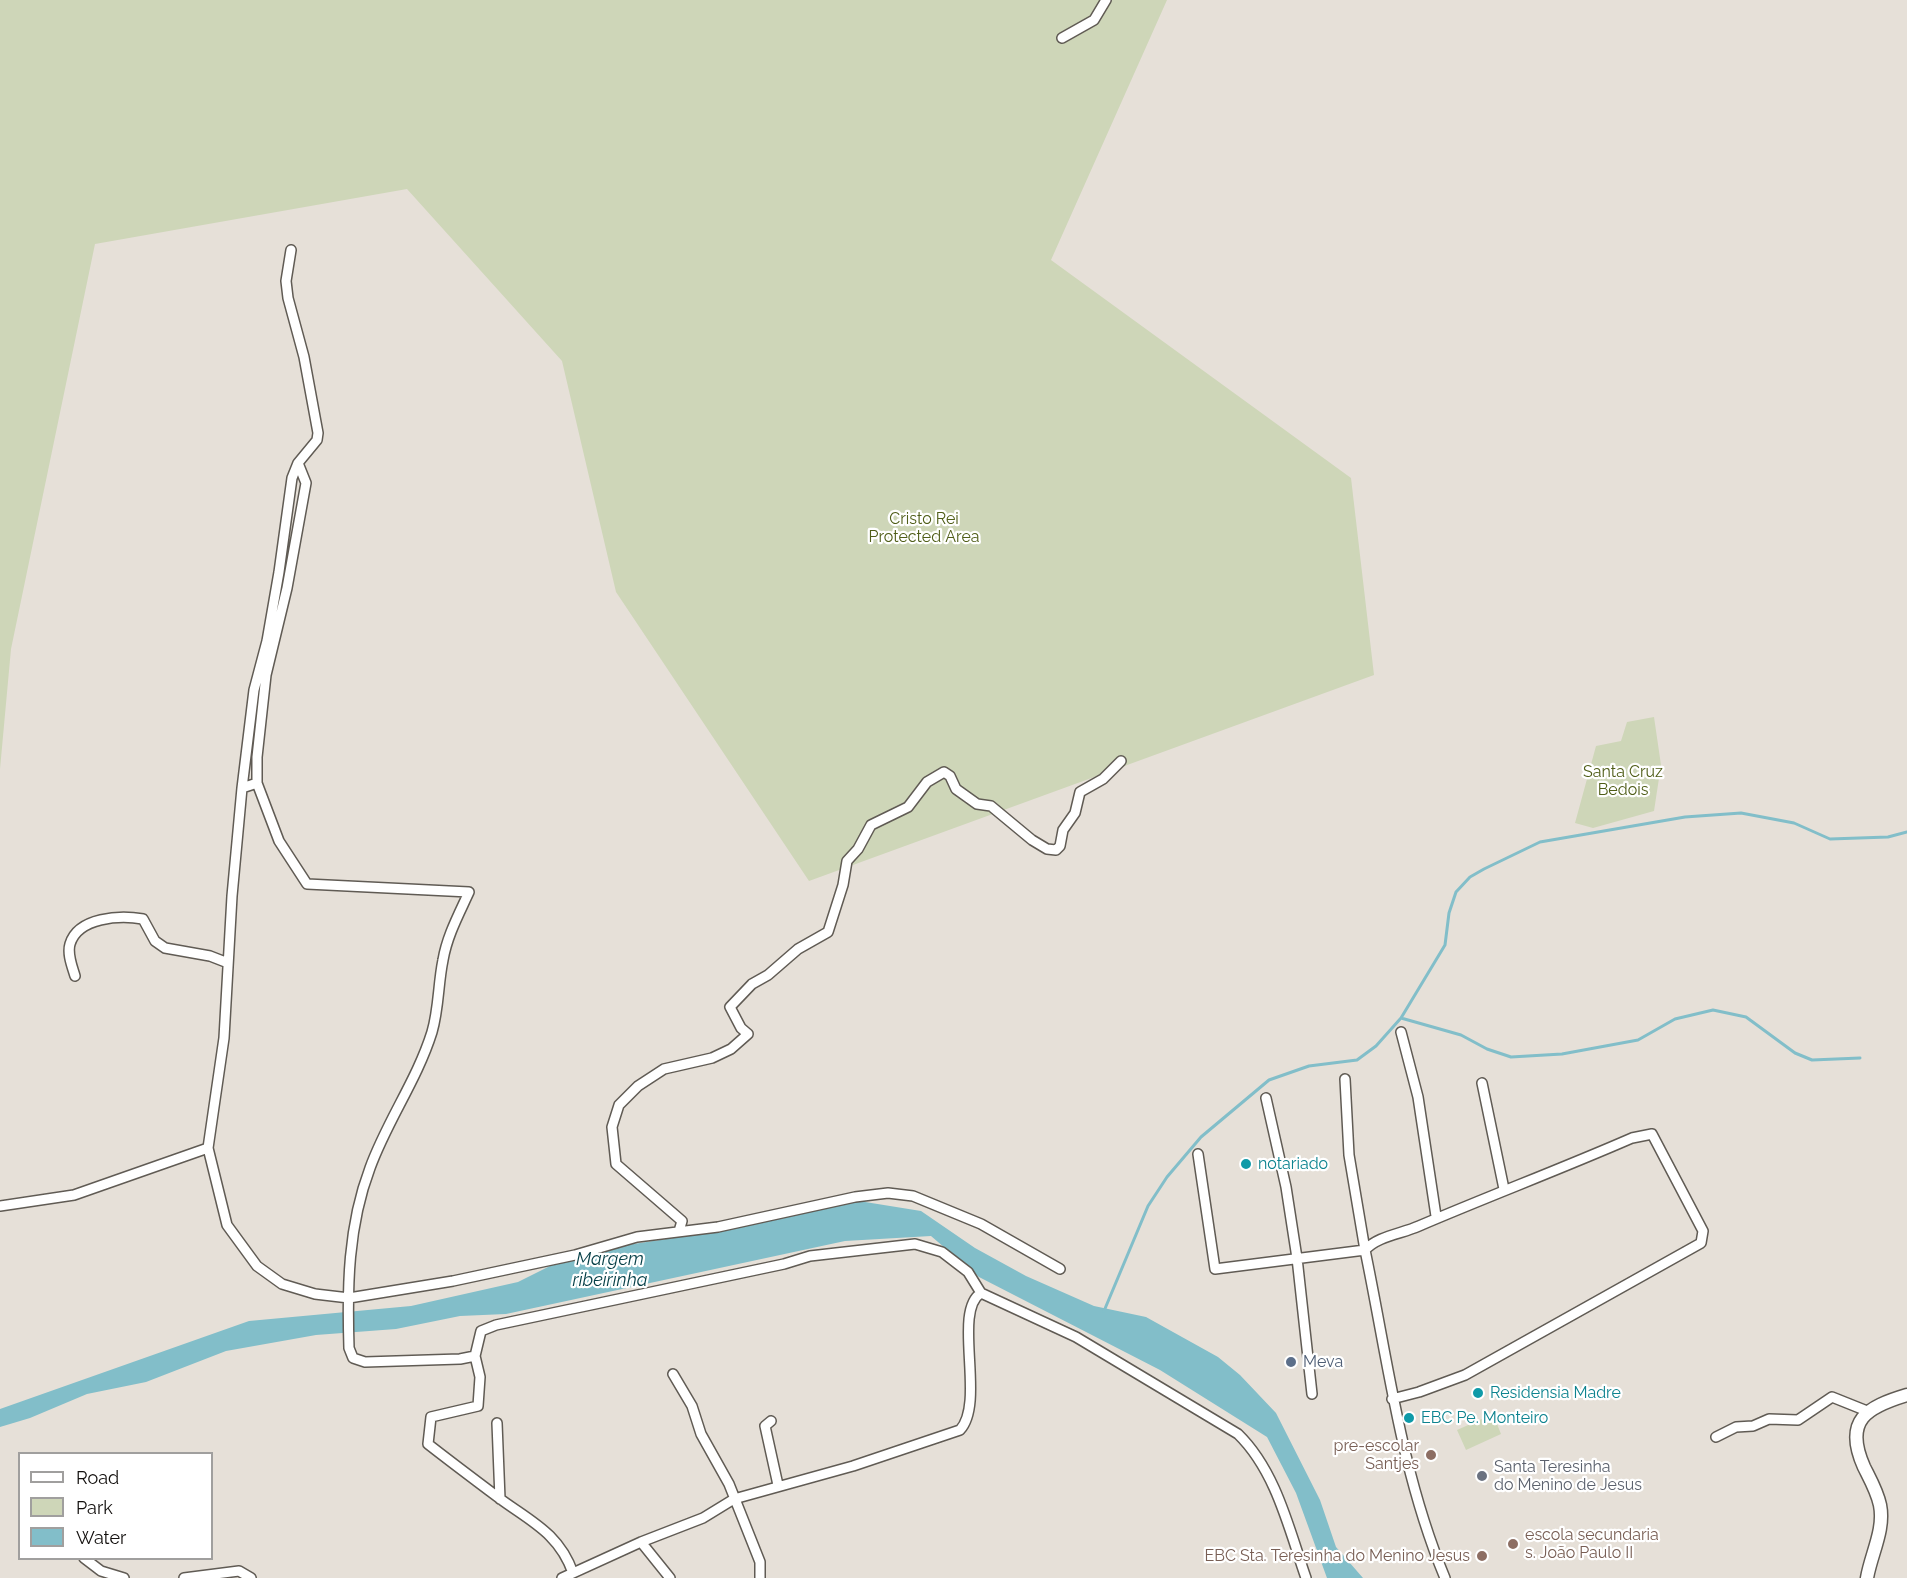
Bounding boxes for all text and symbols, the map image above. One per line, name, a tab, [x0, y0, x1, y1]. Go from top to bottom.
park label: Cristo Rei Protected Area	[868, 509, 980, 547]
park label: Santa Cruz Bedois	[1583, 762, 1663, 800]
place label: notariado	[1258, 1154, 1328, 1174]
marker: notariado	[1239, 1157, 1253, 1171]
water label: Margem ribeirinha	[572, 1249, 648, 1292]
place label: Meva	[1303, 1352, 1343, 1372]
marker: Meva	[1284, 1355, 1298, 1369]
place label: Residensia Madre	[1490, 1383, 1621, 1403]
marker: Residensia Madre	[1471, 1386, 1485, 1400]
place label: EBC Pe. Monteiro	[1421, 1408, 1548, 1428]
marker: EBC Pe. Monteiro	[1402, 1411, 1416, 1425]
place label: pre-escolar Santjes	[1334, 1436, 1419, 1474]
marker: pre-escolar Santjes	[1424, 1448, 1438, 1462]
legend	[18, 1452, 213, 1560]
place label: Santa Teresinha do Menino de Jesus	[1494, 1457, 1642, 1495]
text: Road	[76, 1467, 119, 1488]
marker: Santa Teresinha do Menino de Jesus	[1475, 1469, 1489, 1483]
text: Park	[76, 1497, 113, 1518]
place label: escola secundaria s. João Paulo II	[1525, 1525, 1659, 1563]
text: Water	[76, 1527, 126, 1548]
marker: escola secundaria s. João Paulo II	[1506, 1537, 1520, 1551]
place label: EBC Sta. Teresinha do Menino Jesus	[1205, 1546, 1470, 1566]
marker: EBC Sta. Teresinha do Menino Jesus	[1475, 1549, 1489, 1563]

